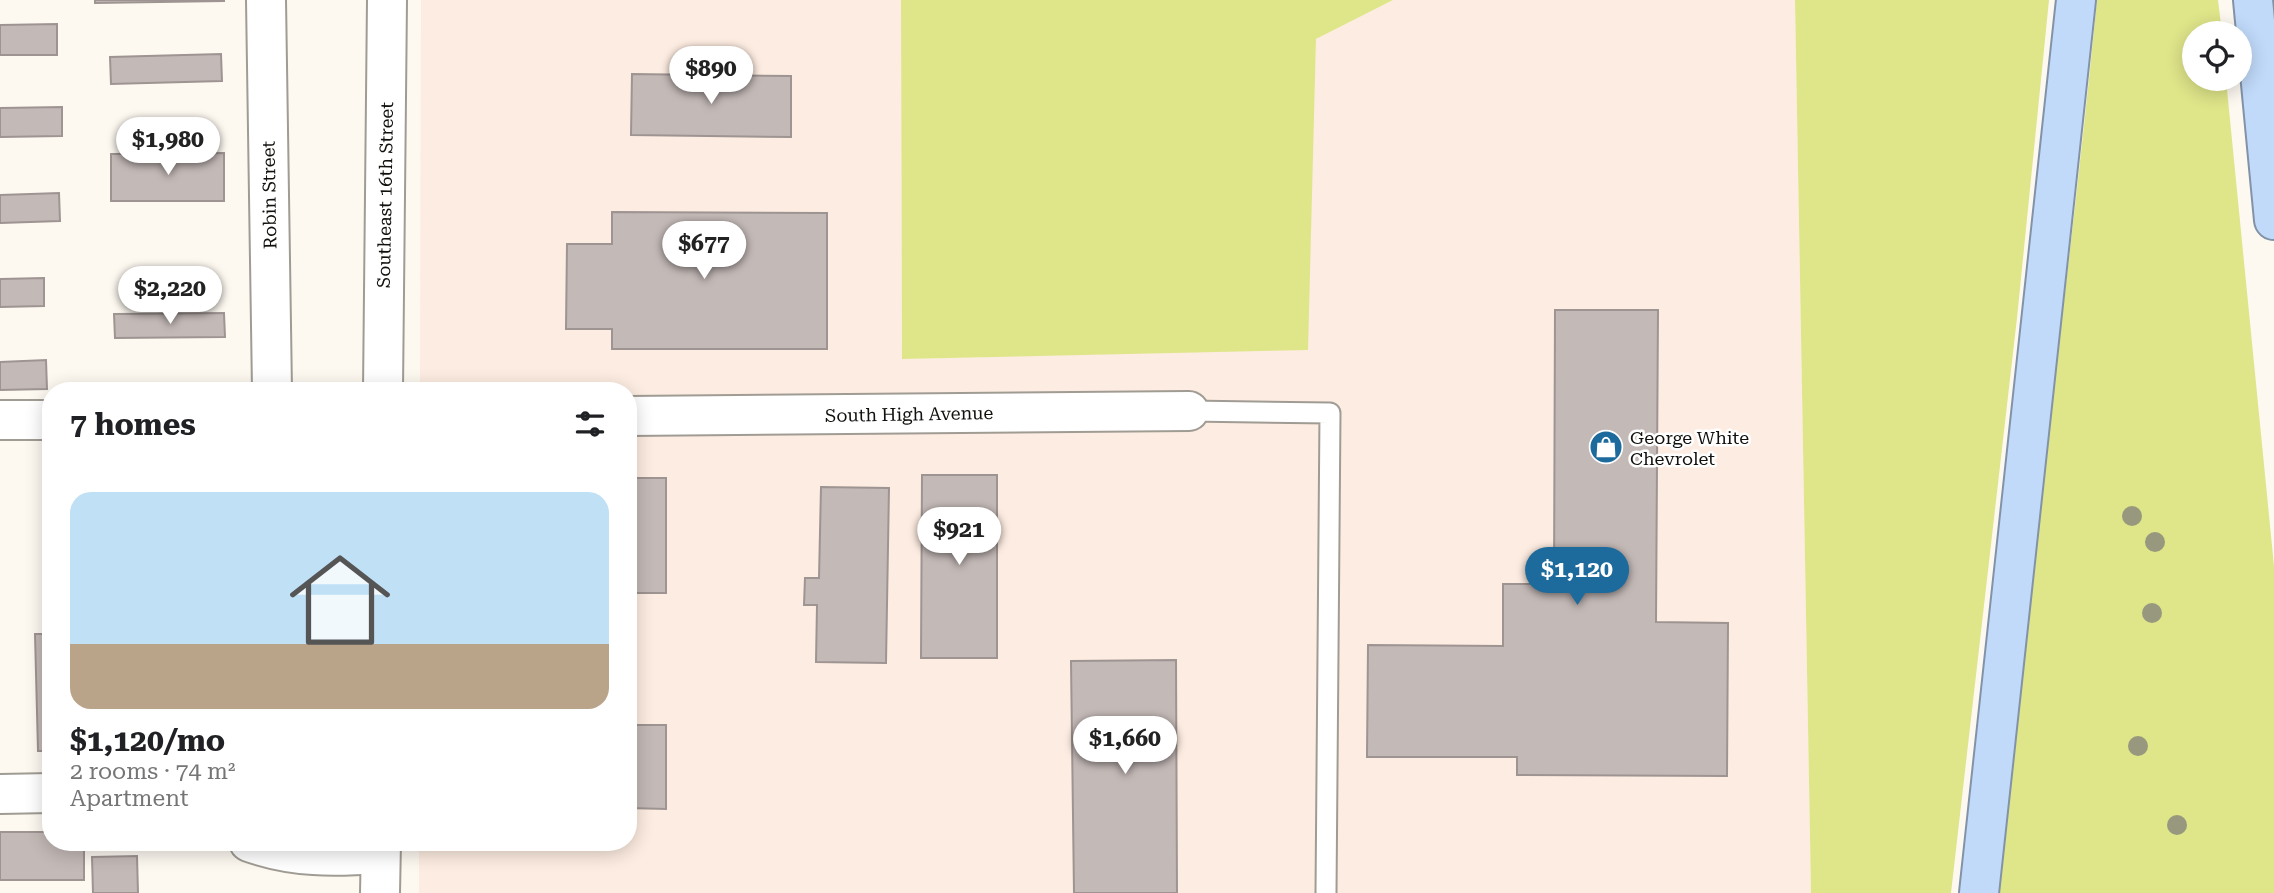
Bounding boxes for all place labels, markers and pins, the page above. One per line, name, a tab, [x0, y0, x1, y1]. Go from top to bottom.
pin: $890	[670, 46, 752, 106]
pin: $1,980	[111, 118, 225, 177]
pin: $677	[663, 222, 745, 281]
pin: $2,220	[113, 266, 227, 326]
place label: George White Chevrolet	[1630, 427, 1749, 469]
shop icon: George White Chevrolet	[1587, 428, 1625, 466]
pin: $921	[918, 508, 1000, 567]
pin: $1,120	[1520, 548, 1634, 607]
pin: $1,660	[1068, 716, 1182, 776]

